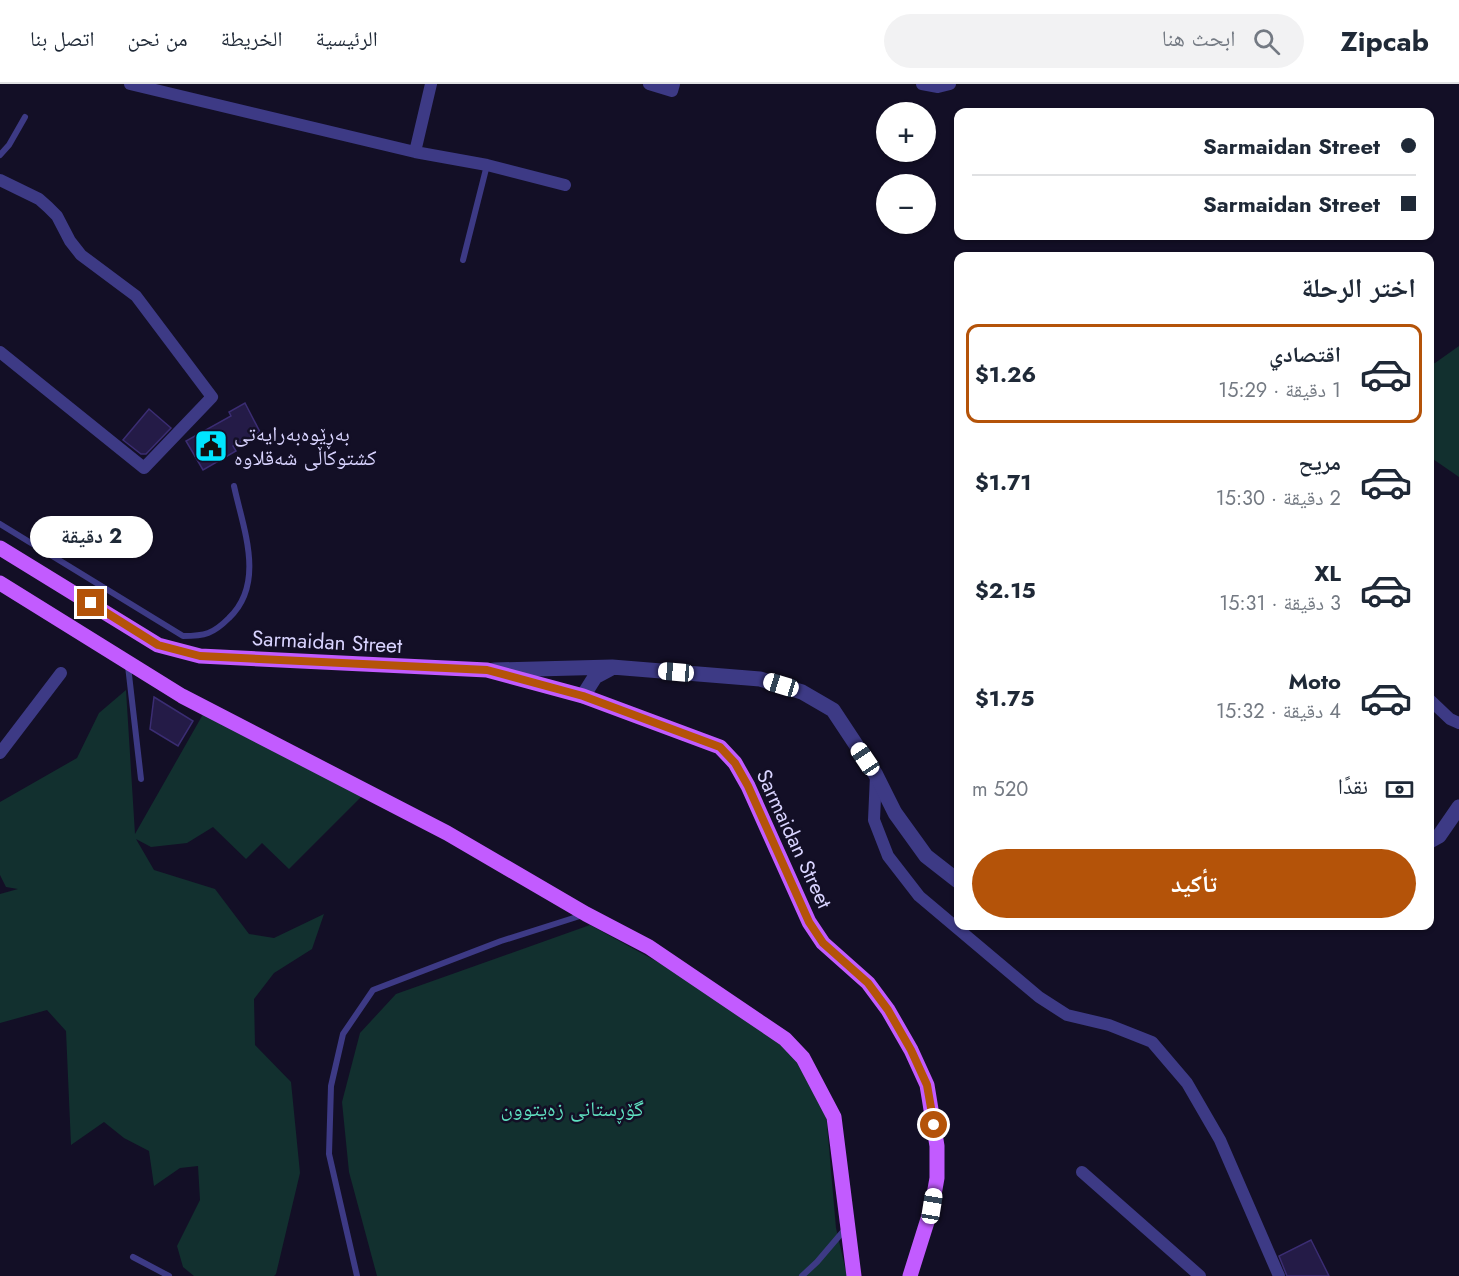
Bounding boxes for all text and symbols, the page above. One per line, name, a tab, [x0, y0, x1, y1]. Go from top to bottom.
search box	[884, 14, 1304, 68]
text: Zipcab	[1340, 21, 1429, 62]
text: ابحث هنا	[1162, 22, 1235, 54]
text: اتصل بنا	[30, 24, 94, 54]
text: من نحن	[127, 24, 188, 54]
text: الخريطة	[221, 24, 283, 54]
text: الرئيسية	[316, 24, 378, 54]
icon: search	[1250, 25, 1283, 58]
map controls	[876, 102, 936, 234]
button: +	[876, 102, 936, 162]
text: Sarmaidan Street	[1203, 130, 1380, 162]
button: −	[876, 174, 936, 234]
text: Sarmaidan Street	[1203, 188, 1380, 220]
text: اختر الرحلة	[1301, 268, 1416, 307]
text: اقتصادي	[1269, 338, 1341, 370]
icon: car	[1359, 347, 1413, 401]
text: $1.26	[975, 358, 1036, 390]
text: 1 دقيقة · 15:29	[1218, 376, 1341, 405]
place label: بەڕێوەبەرایەتی کشتوکاڵی شەقلاوە	[234, 419, 377, 473]
public building icon: بەڕێوەبەرایەتی کشتوکاڵی شەقلاوە	[193, 428, 229, 464]
text: مريح	[1298, 446, 1341, 478]
icon: car	[1359, 455, 1413, 509]
text: $1.71	[975, 466, 1031, 498]
text: 2 دقيقة · 15:30	[1216, 484, 1341, 513]
callout: 2 دقيقة	[29, 516, 152, 558]
text: 2 دقيقة	[61, 522, 122, 551]
text: XL	[1314, 557, 1341, 589]
icon: car	[1359, 563, 1413, 617]
text: $2.15	[975, 574, 1036, 606]
route end	[77, 589, 104, 616]
text: 3 دقيقة · 15:31	[1219, 589, 1341, 618]
street label: Sarmaidan Street	[251, 623, 403, 661]
car	[657, 661, 695, 683]
text: Moto	[1288, 665, 1341, 697]
car	[761, 671, 801, 699]
icon: car	[1359, 671, 1413, 725]
text: $1.75	[975, 682, 1034, 714]
text: 4 دقيقة · 15:32	[1216, 697, 1341, 726]
car	[847, 739, 883, 779]
street label: Sarmaidan Street	[749, 765, 839, 913]
text: نقدًا	[1338, 770, 1368, 802]
icon: cash	[1383, 773, 1416, 806]
text: 520 m	[972, 775, 1028, 804]
button: تأكيد	[972, 849, 1416, 918]
park label: گۆڕستانی زەیتوون	[500, 1094, 644, 1125]
route start	[920, 1111, 947, 1138]
car	[920, 1187, 944, 1225]

